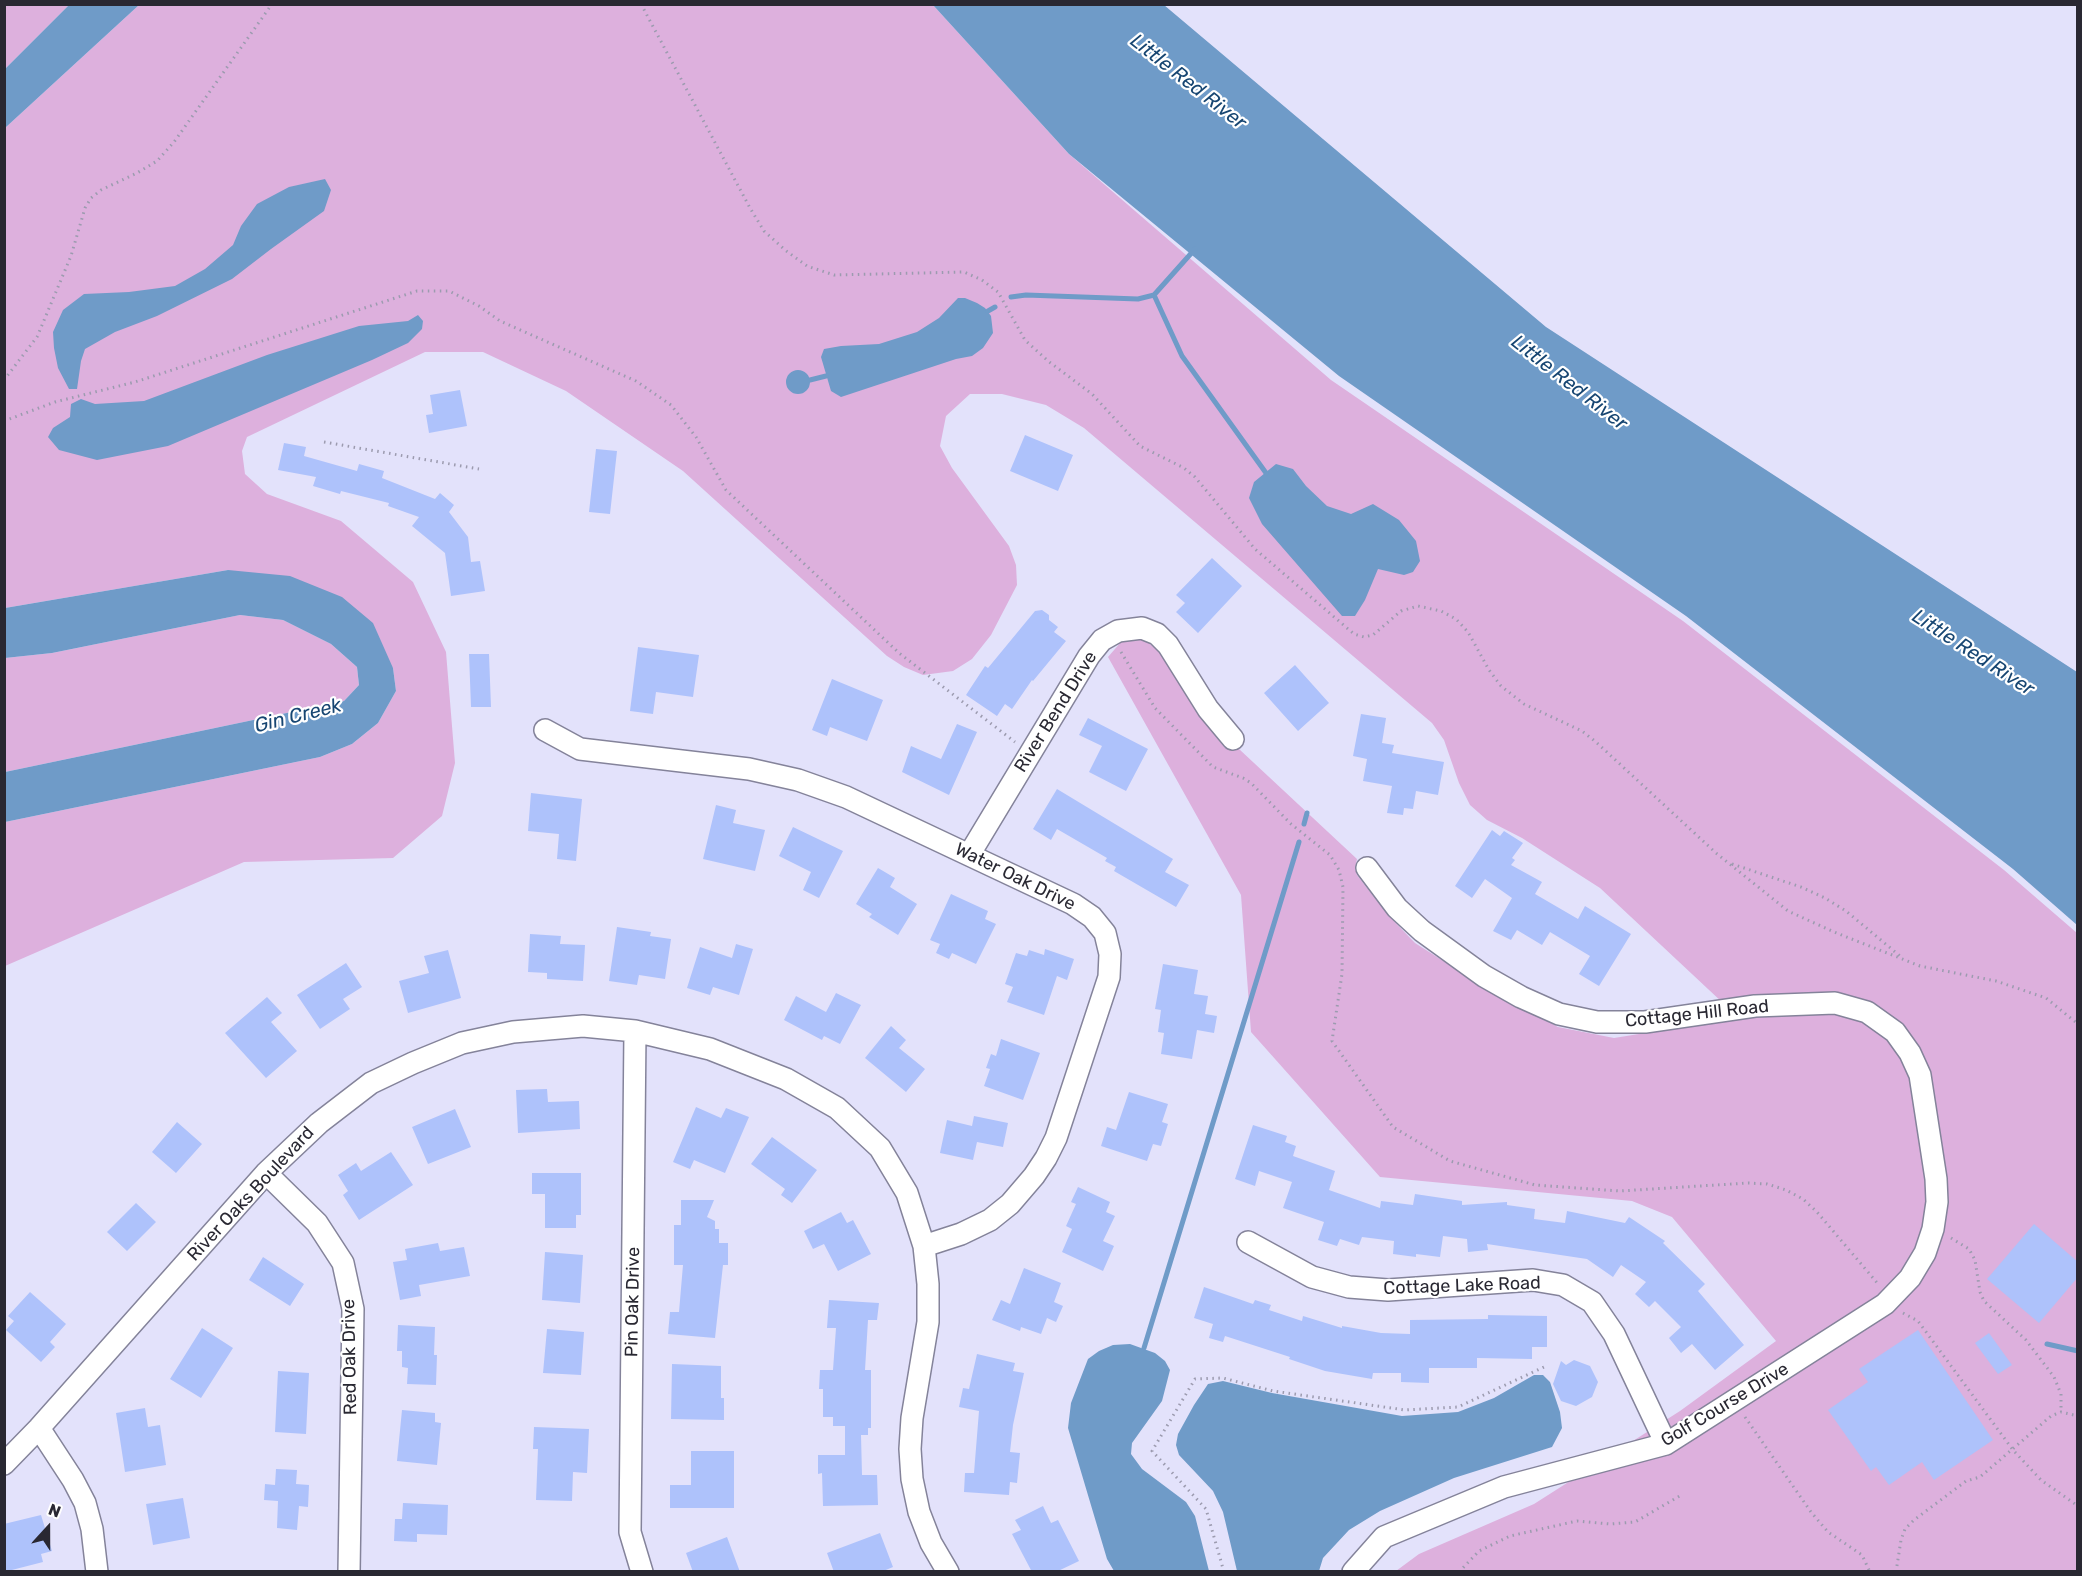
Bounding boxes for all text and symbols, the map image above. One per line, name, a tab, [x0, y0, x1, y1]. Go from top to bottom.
water label: Little Red River	[1125, 29, 1251, 135]
water label: Little Red River	[1506, 330, 1632, 436]
water label: Little Red River	[1907, 605, 2039, 701]
street label: River Bend Drive	[1010, 648, 1102, 776]
water label: Gin Creek	[252, 694, 344, 738]
street label: Water Oak Drive	[951, 838, 1079, 916]
street label: Cottage Hill Road	[1624, 996, 1770, 1032]
street label: River Oaks Boulevard	[183, 1122, 319, 1266]
street label: Pin Oak Drive	[621, 1247, 645, 1357]
street label: Cottage Lake Road	[1383, 1272, 1541, 1300]
street label: Red Oak Drive	[338, 1299, 362, 1415]
street label: Golf Course Drive	[1657, 1358, 1793, 1452]
north arrow	[18, 1498, 78, 1558]
text: N	[46, 1500, 63, 1522]

